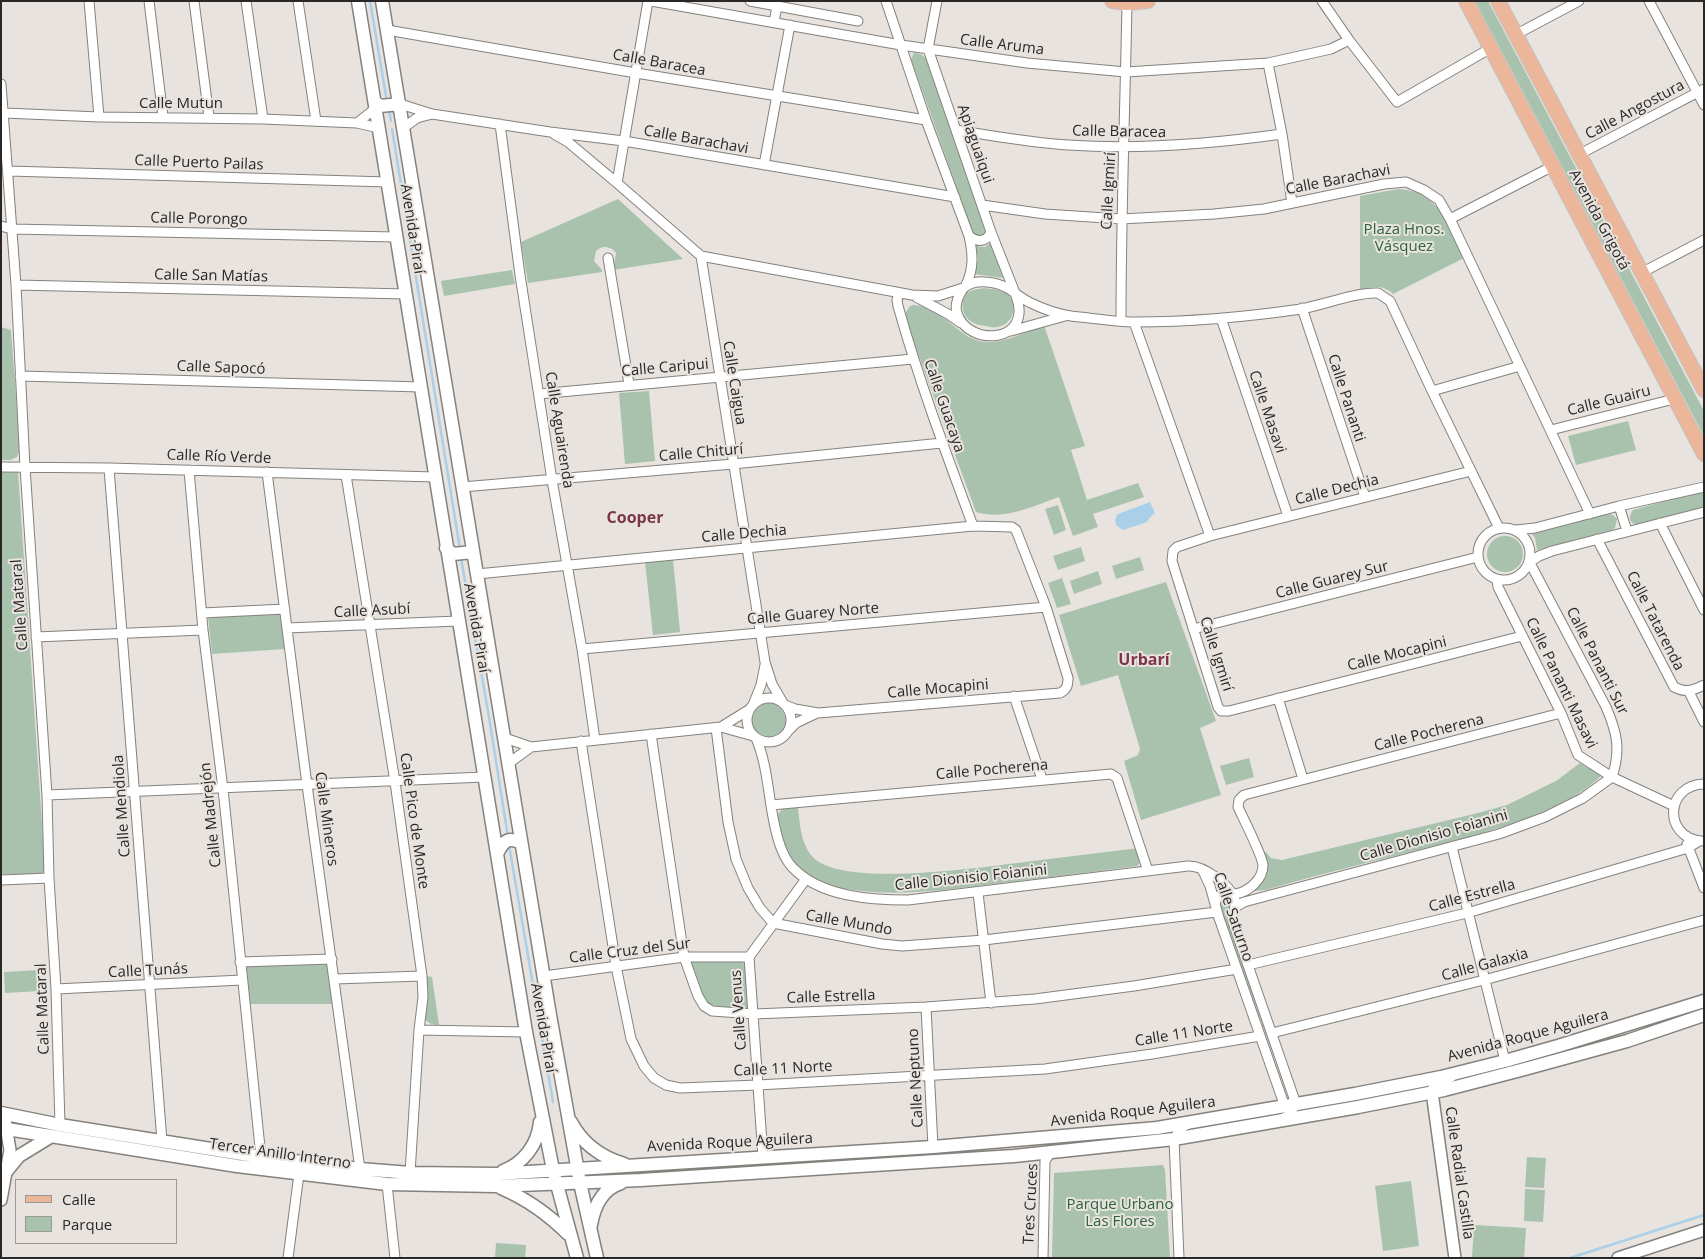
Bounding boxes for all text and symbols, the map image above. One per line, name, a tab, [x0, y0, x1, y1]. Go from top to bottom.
street label: Calle Aruma	[959, 31, 1045, 59]
street label: Calle Baracea	[611, 46, 707, 80]
street label: Calle Angostura	[1582, 76, 1688, 144]
street label: Calle Mutun	[139, 95, 223, 113]
street label: Apiaguaiqui	[953, 102, 997, 186]
street label: Calle Barachavi	[642, 122, 750, 158]
street label: Calle Baracea	[1072, 122, 1166, 142]
street label: Calle Puerto Pailas	[134, 152, 264, 174]
street label: Calle Igmirí	[1098, 152, 1120, 230]
street label: Calle Barachavi	[1284, 161, 1392, 199]
street label: Avenida Grigotá	[1565, 167, 1633, 273]
street label: Avenida Piraí	[396, 183, 428, 275]
street label: Calle Porongo	[150, 209, 248, 229]
park label: Plaza Hnos. Vásquez	[1364, 221, 1444, 256]
street label: Calle San Matías	[154, 266, 268, 286]
street label: Calle Caigua	[718, 340, 750, 426]
street label: Calle Pananti	[1323, 352, 1369, 444]
street label: Calle Caripui	[621, 355, 709, 381]
street label: Calle Sapocó	[176, 357, 266, 379]
street label: Calle Guacaya	[920, 357, 968, 455]
street label: Calle Masavi	[1244, 368, 1290, 456]
street label: Calle Aguairenda	[541, 370, 577, 490]
street label: Calle Guairu	[1565, 382, 1653, 420]
street label: Calle Chiturí	[658, 440, 744, 466]
street label: Calle Río Verde	[166, 446, 272, 468]
street label: Calle Dechia	[1293, 471, 1381, 509]
district label: Cooper	[607, 508, 663, 528]
street label: Calle Dechia	[701, 521, 787, 547]
street label: Calle Guarey Sur	[1274, 557, 1390, 603]
street label: Calle Mataral	[8, 559, 32, 651]
street label: Calle Tatarenda	[1622, 568, 1688, 674]
street label: Avenida Piraí	[459, 582, 493, 674]
street label: Calle Guarey Norte	[746, 599, 880, 629]
street label: Calle Asubí	[333, 600, 411, 622]
street label: Calle Pananti Sur	[1562, 604, 1632, 718]
street label: Calle Igmirí	[1195, 614, 1237, 694]
street label: Calle Pananti Masavi	[1521, 615, 1601, 751]
street label: Calle Mocapini	[1346, 633, 1448, 675]
district label: Urbarí	[1118, 650, 1170, 670]
street label: Calle Mocapini	[887, 676, 989, 702]
street label: Calle Pocherena	[1372, 711, 1486, 755]
street label: Calle Pico de Monte	[396, 752, 432, 890]
street label: Calle Mendiola	[109, 754, 135, 858]
street label: Calle Pocherena	[935, 756, 1049, 784]
street label: Calle Madrejón	[197, 762, 225, 868]
street label: Calle Mineros	[310, 771, 342, 867]
street label: Calle Dionisio Foianini	[1358, 806, 1510, 866]
street label: Calle Dionisio Foianini	[894, 861, 1048, 895]
street label: Calle Saturno	[1209, 870, 1257, 964]
street label: Calle Estrella	[1427, 876, 1517, 916]
street label: Calle Mundo	[804, 907, 894, 939]
street label: Calle Cruz del Sur	[568, 935, 692, 967]
street label: Calle Galaxia	[1440, 945, 1530, 985]
street label: Calle Tunás	[108, 960, 188, 982]
street label: Calle Mataral	[32, 963, 54, 1055]
street label: Calle Venus	[727, 969, 751, 1051]
street label: Avenida Piraí	[526, 982, 560, 1074]
street label: Calle Estrella	[786, 986, 876, 1008]
street label: Avenida Roque Aguilera	[1445, 1006, 1611, 1066]
street label: Calle 11 Norte	[1134, 1017, 1234, 1051]
street label: Calle Neptuno	[904, 1028, 928, 1128]
street label: Calle 11 Norte	[733, 1057, 833, 1081]
street label: Avenida Roque Aguilera	[1049, 1093, 1217, 1131]
street label: Calle Radial Castilla	[1441, 1105, 1477, 1241]
street label: Avenida Roque Aguilera	[647, 1130, 813, 1156]
street label: Tercer Anillo Interno	[208, 1135, 352, 1173]
street label: Tres Cruces	[1020, 1163, 1042, 1245]
legend	[15, 1179, 178, 1244]
text: Calle	[62, 1189, 96, 1209]
park label: Parque Urbano Las Flores	[1067, 1196, 1173, 1231]
text: Parque	[62, 1214, 112, 1234]

